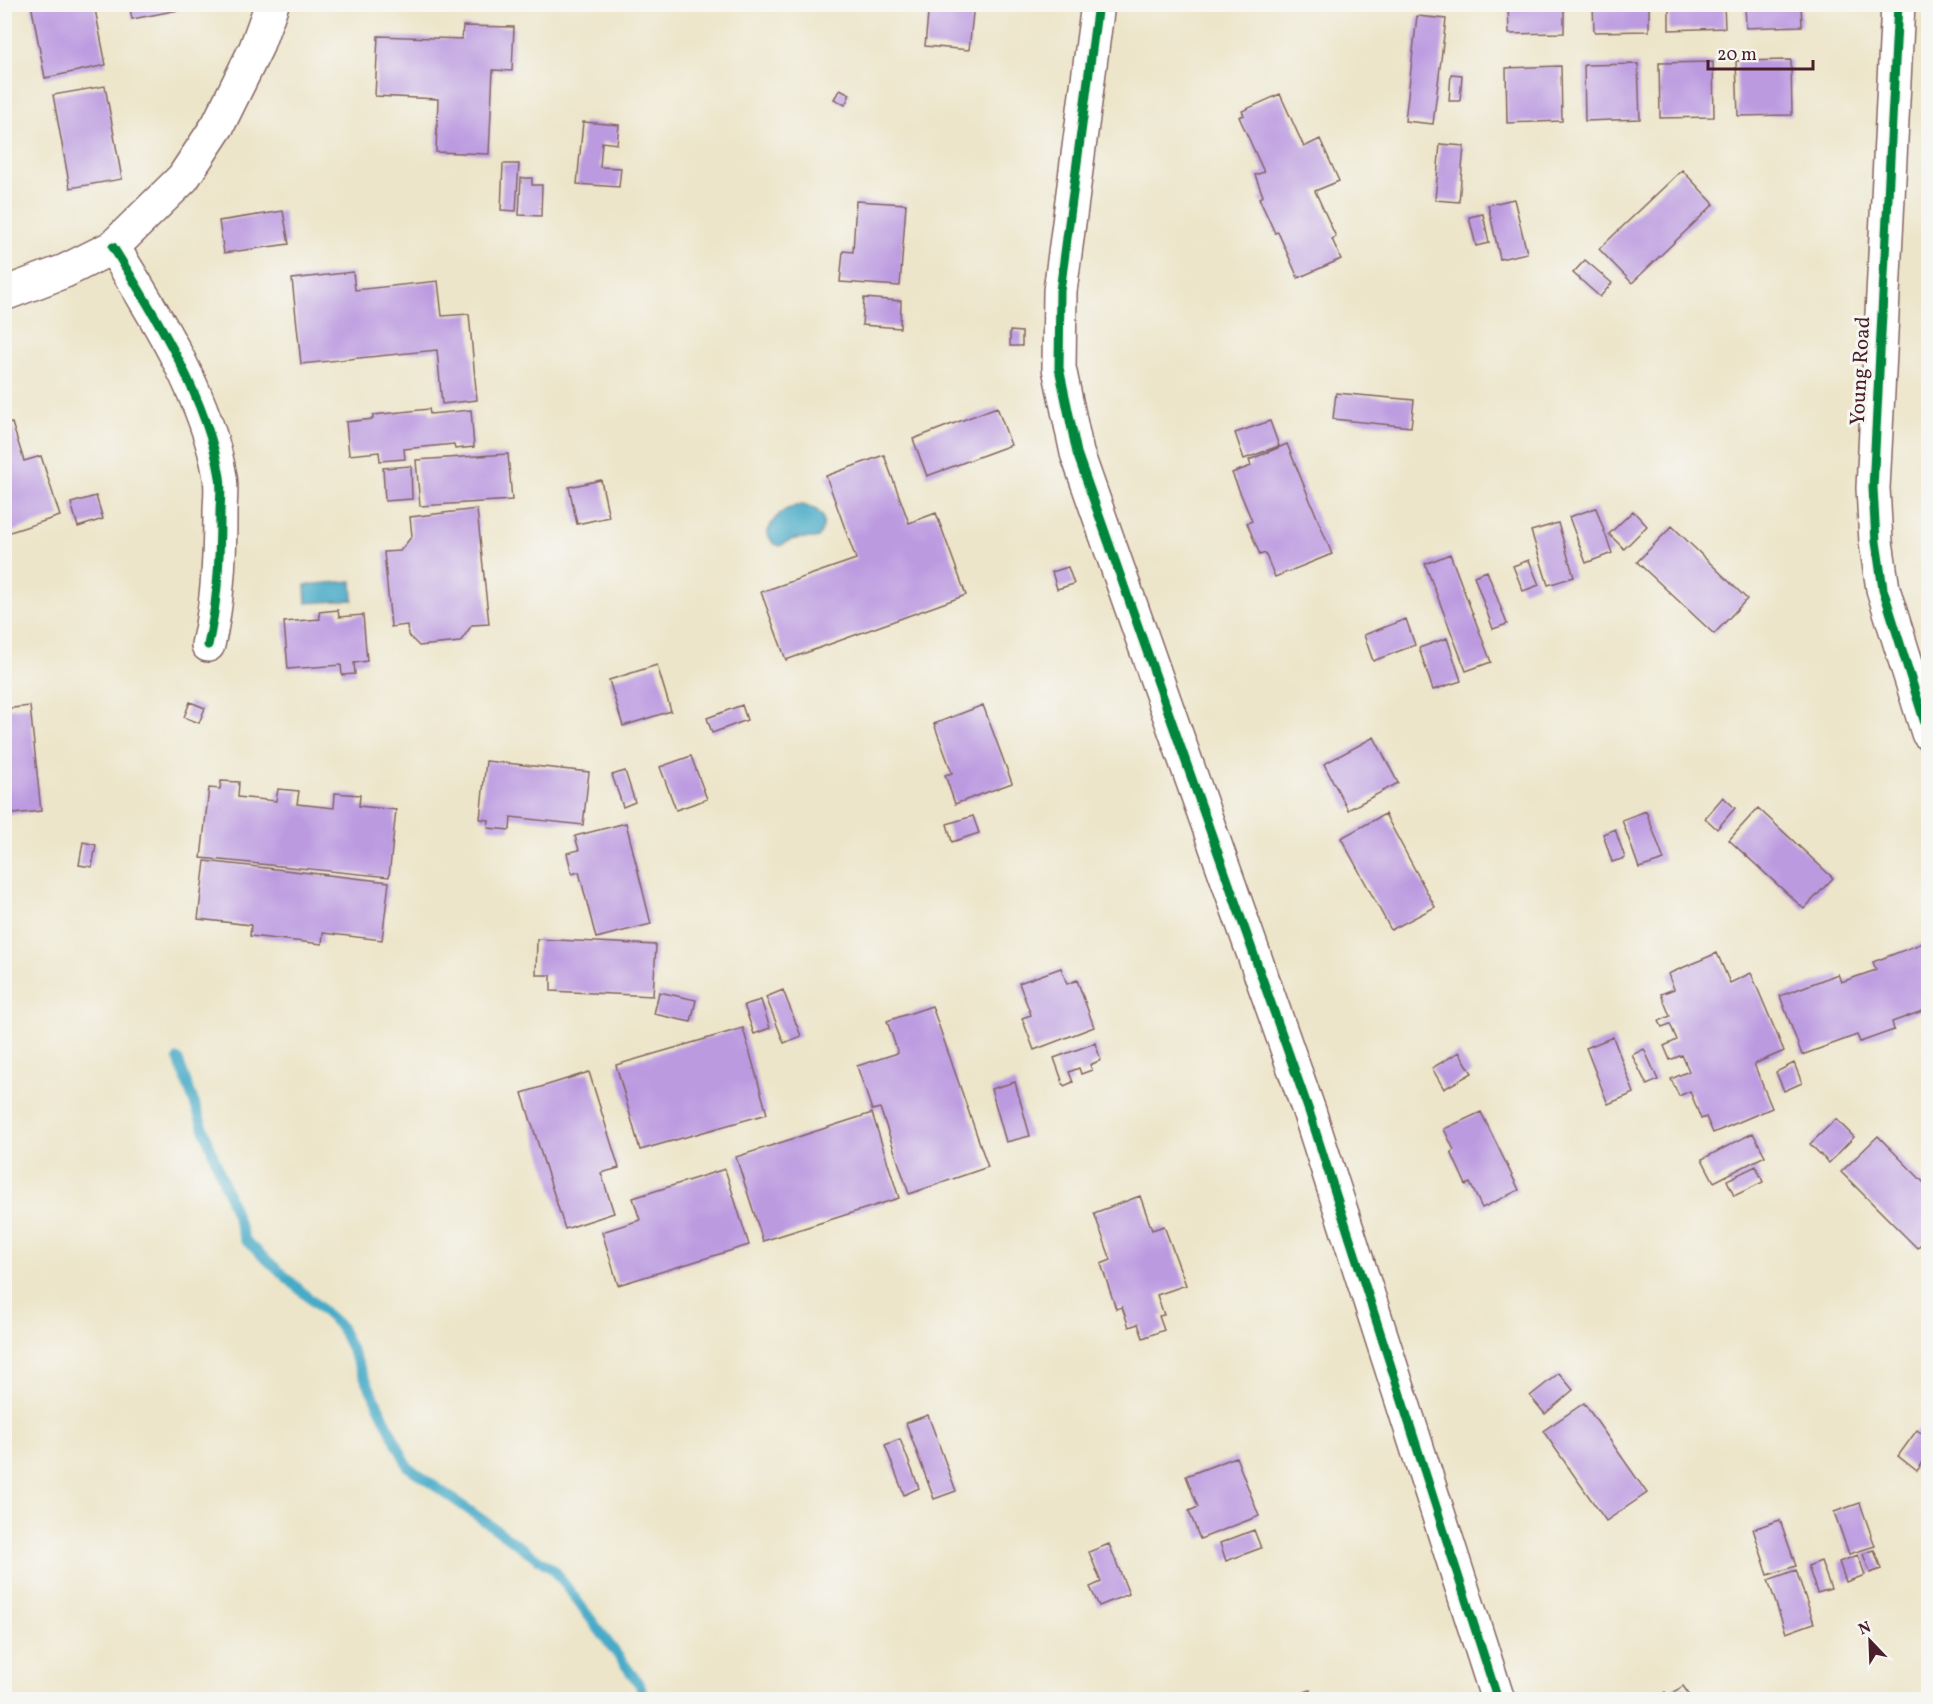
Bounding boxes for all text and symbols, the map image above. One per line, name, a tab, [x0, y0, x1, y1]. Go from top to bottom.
scale bar	[1708, 33, 1813, 71]
text: 20 m	[1717, 43, 1757, 68]
street label: Young Road	[1844, 316, 1878, 426]
north arrow	[1840, 1611, 1900, 1671]
text: N	[1855, 1616, 1875, 1641]

